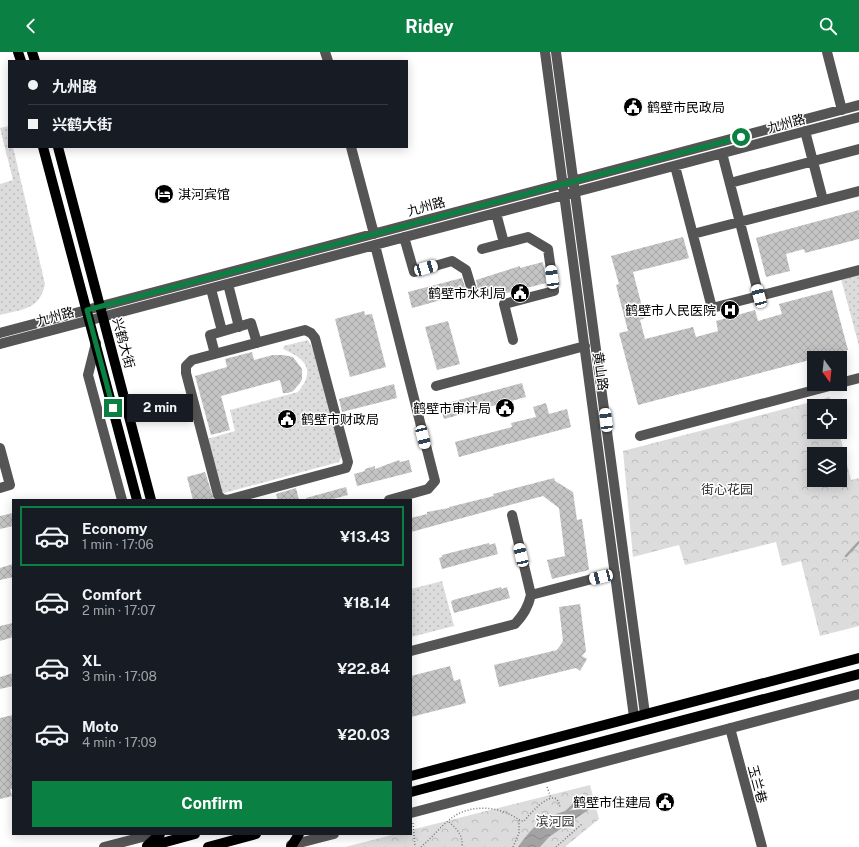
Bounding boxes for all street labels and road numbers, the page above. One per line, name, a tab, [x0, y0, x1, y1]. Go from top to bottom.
street label: 九州路	[765, 111, 807, 136]
street label: 九州路	[405, 194, 447, 219]
street label: 九州路	[34, 304, 76, 329]
street label: 兴鹤大街	[110, 316, 137, 370]
street label: 黄山路	[590, 351, 611, 391]
street label: 玉兰巷	[745, 763, 770, 805]

